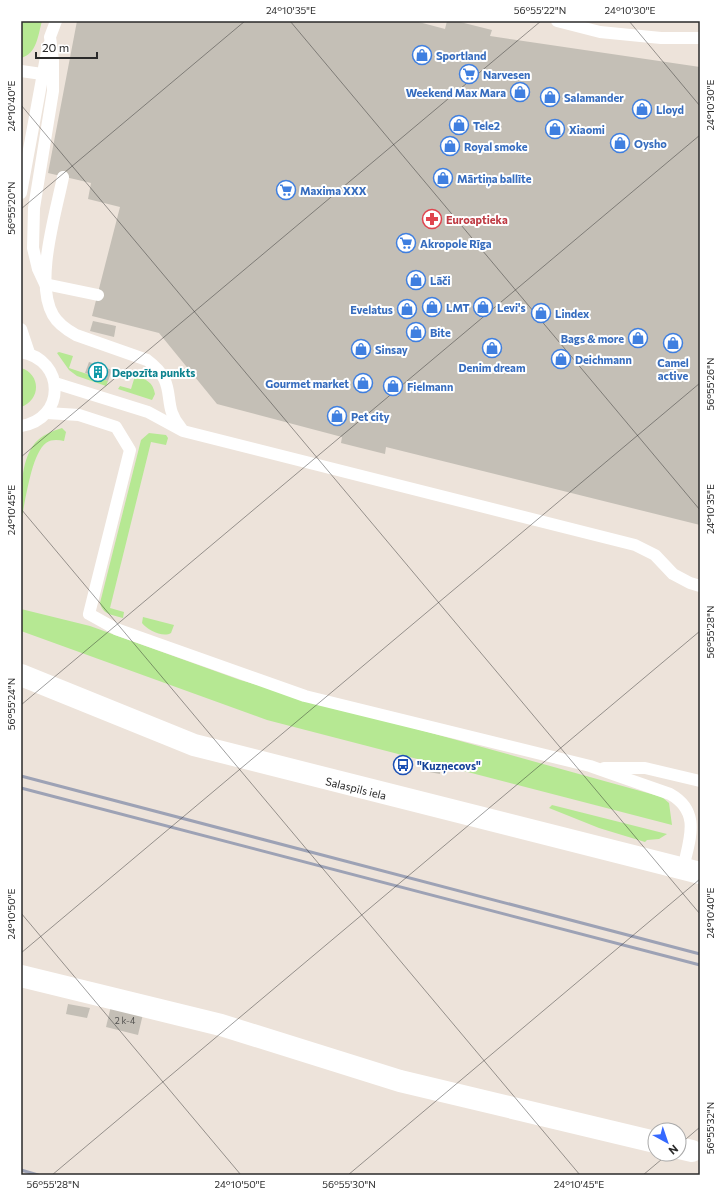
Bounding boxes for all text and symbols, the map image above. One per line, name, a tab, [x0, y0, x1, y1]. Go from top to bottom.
text: 24°10'35"E	[266, 4, 316, 16]
text: 56°55'22"N	[514, 4, 566, 16]
text: 24°10'30"E	[605, 4, 655, 16]
scale bar	[36, 34, 97, 60]
text: 20 m	[42, 40, 69, 54]
shop icon: Sportland	[411, 44, 433, 66]
place label: Sportland	[436, 49, 486, 62]
supermarket icon: Narvesen	[458, 63, 480, 85]
place label: Narvesen	[483, 68, 530, 81]
text: 24°10'40"E	[5, 80, 17, 132]
text: 24°10'30"E	[704, 80, 716, 130]
shop icon: Weekend Max Mara	[509, 81, 531, 103]
place label: Weekend Max Mara	[406, 86, 506, 99]
shop icon: Salamander	[539, 86, 561, 108]
place label: Salamander	[564, 91, 624, 104]
shop icon: Lloyd	[631, 98, 653, 120]
place label: Lloyd	[656, 103, 684, 116]
shop icon: Tele2	[448, 114, 470, 136]
shop icon: Xiaomi	[544, 118, 566, 140]
place label: Tele2	[473, 119, 500, 132]
place label: Xiaomi	[569, 123, 605, 136]
shop icon: Oysho	[609, 132, 631, 154]
shop icon: Royal smoke	[439, 135, 461, 157]
place label: Oysho	[634, 137, 667, 150]
place label: Royal smoke	[464, 140, 528, 153]
shop icon: Mārtiņa ballīte	[432, 167, 454, 189]
place label: Mārtiņa ballīte	[457, 172, 532, 187]
supermarket icon: Maxima XXX	[275, 179, 297, 201]
text: 56°55'20"N	[5, 181, 17, 235]
place label: Maxima XXX	[300, 184, 367, 197]
pharmacy icon: Euroaptieka	[421, 208, 443, 230]
place label: Euroaptieka	[446, 213, 508, 226]
supermarket icon: Akropole Rīga	[395, 232, 417, 254]
place label: Akropole Rīga	[420, 237, 492, 250]
shop icon: Lāči	[405, 269, 427, 291]
place label: Lāči	[430, 274, 451, 287]
shop icon: LMT	[421, 296, 443, 318]
shop icon: Levi's	[472, 296, 494, 318]
shop icon: Evelatus	[396, 298, 418, 320]
place label: LMT	[446, 301, 470, 314]
place label: Levi's	[497, 301, 526, 314]
shop icon: Lindex	[530, 302, 552, 324]
place label: Evelatus	[350, 303, 393, 316]
place label: Lindex	[555, 307, 590, 320]
shop icon: Bite	[405, 321, 427, 343]
place label: Bite	[430, 326, 451, 339]
shop icon: Bags & more	[627, 327, 649, 349]
place label: Bags & more	[561, 332, 624, 345]
shop icon: Camel active	[662, 332, 684, 354]
shop icon: Denim dream	[481, 337, 503, 359]
shop icon: Sinsay	[350, 338, 372, 360]
place label: Sinsay	[375, 343, 408, 356]
shop icon: Deichmann	[550, 348, 572, 370]
place label: Deichmann	[575, 353, 632, 366]
place label: Camel active	[657, 356, 689, 382]
text: 56°55'26"N	[704, 358, 716, 410]
building icon: Depozīta punkts	[87, 361, 109, 383]
place label: Denim dream	[459, 361, 526, 374]
place label: Depozīta punkts	[112, 366, 195, 379]
shop icon: Gourmet market	[352, 372, 374, 394]
shop icon: Fielmann	[382, 375, 404, 397]
place label: Gourmet market	[265, 377, 349, 390]
place label: Fielmann	[407, 380, 453, 393]
shop icon: Pet city	[326, 405, 348, 427]
place label: Pet city	[351, 410, 390, 423]
text: 24°10'35"E	[704, 484, 716, 534]
text: 24°10'45"E	[5, 485, 17, 535]
text: 56°55'28"N	[704, 606, 716, 658]
text: 56°55'24"N	[5, 678, 17, 730]
bus stop icon: "Kuzņecovs"	[392, 754, 414, 776]
place label: "Kuzņecovs"	[417, 759, 481, 774]
street label: Salaspils iela	[324, 774, 388, 802]
text: 24°10'40"E	[704, 887, 716, 939]
text: 24°10'50"E	[5, 889, 17, 939]
house number: 2 k-4	[115, 1015, 136, 1026]
text: 56°55'32"N	[704, 1102, 716, 1154]
north arrow	[647, 1122, 687, 1162]
text: N	[666, 1142, 681, 1158]
text: 56°55'28"N	[27, 1178, 79, 1190]
text: 24°10'50"E	[215, 1178, 265, 1190]
text: 56°55'30"N	[322, 1178, 376, 1190]
text: 24°10'45"E	[554, 1178, 604, 1190]

